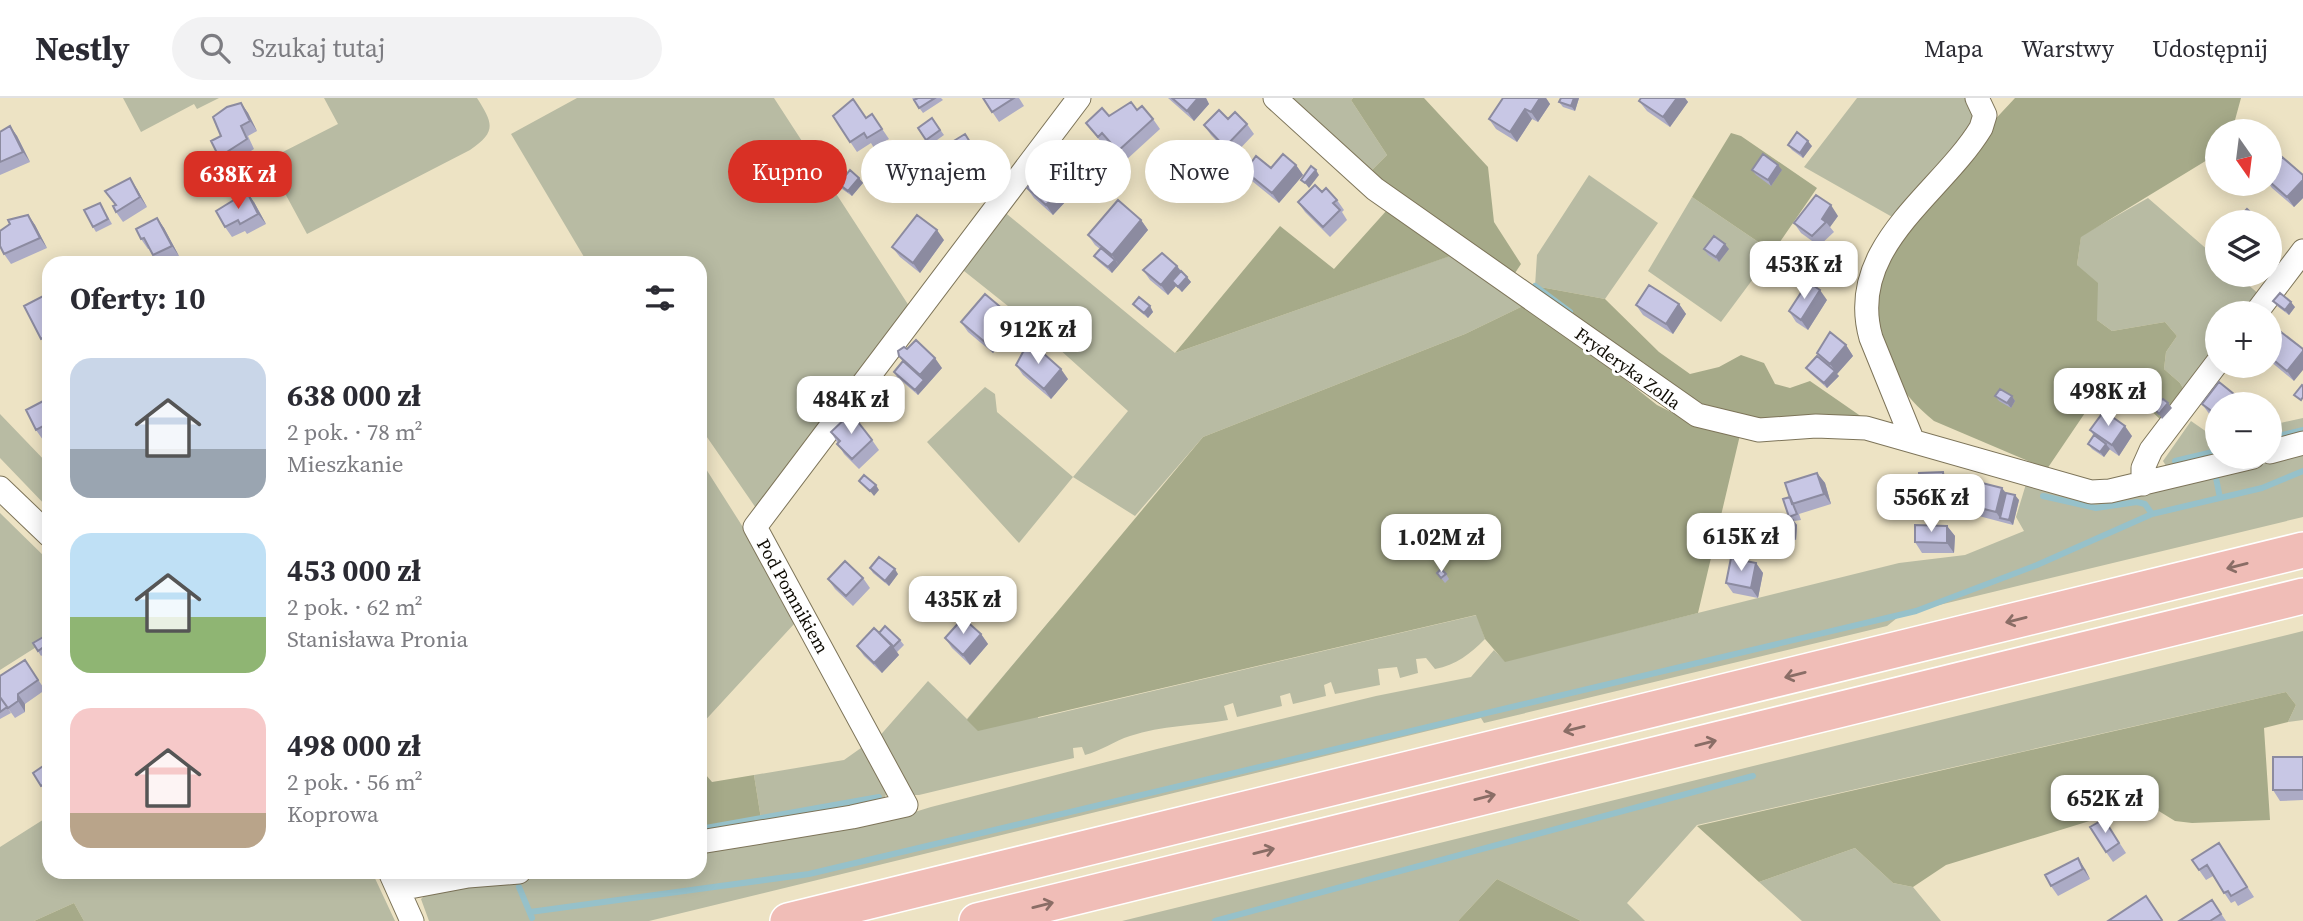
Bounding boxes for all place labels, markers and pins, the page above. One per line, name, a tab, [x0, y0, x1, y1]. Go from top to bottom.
pin: 638K zł	[173, 152, 303, 211]
pin: 453K zł	[1739, 242, 1869, 301]
pin: 912K zł	[973, 306, 1103, 366]
pin: 498K zł	[2043, 368, 2173, 428]
pin: 484K zł	[786, 376, 916, 436]
pin: 556K zł	[1866, 474, 1996, 534]
pin: 1.02M zł	[1369, 514, 1513, 574]
pin: 615K zł	[1676, 514, 1806, 573]
pin: 435K zł	[898, 576, 1028, 636]
pin: 652K zł	[2040, 776, 2170, 835]

